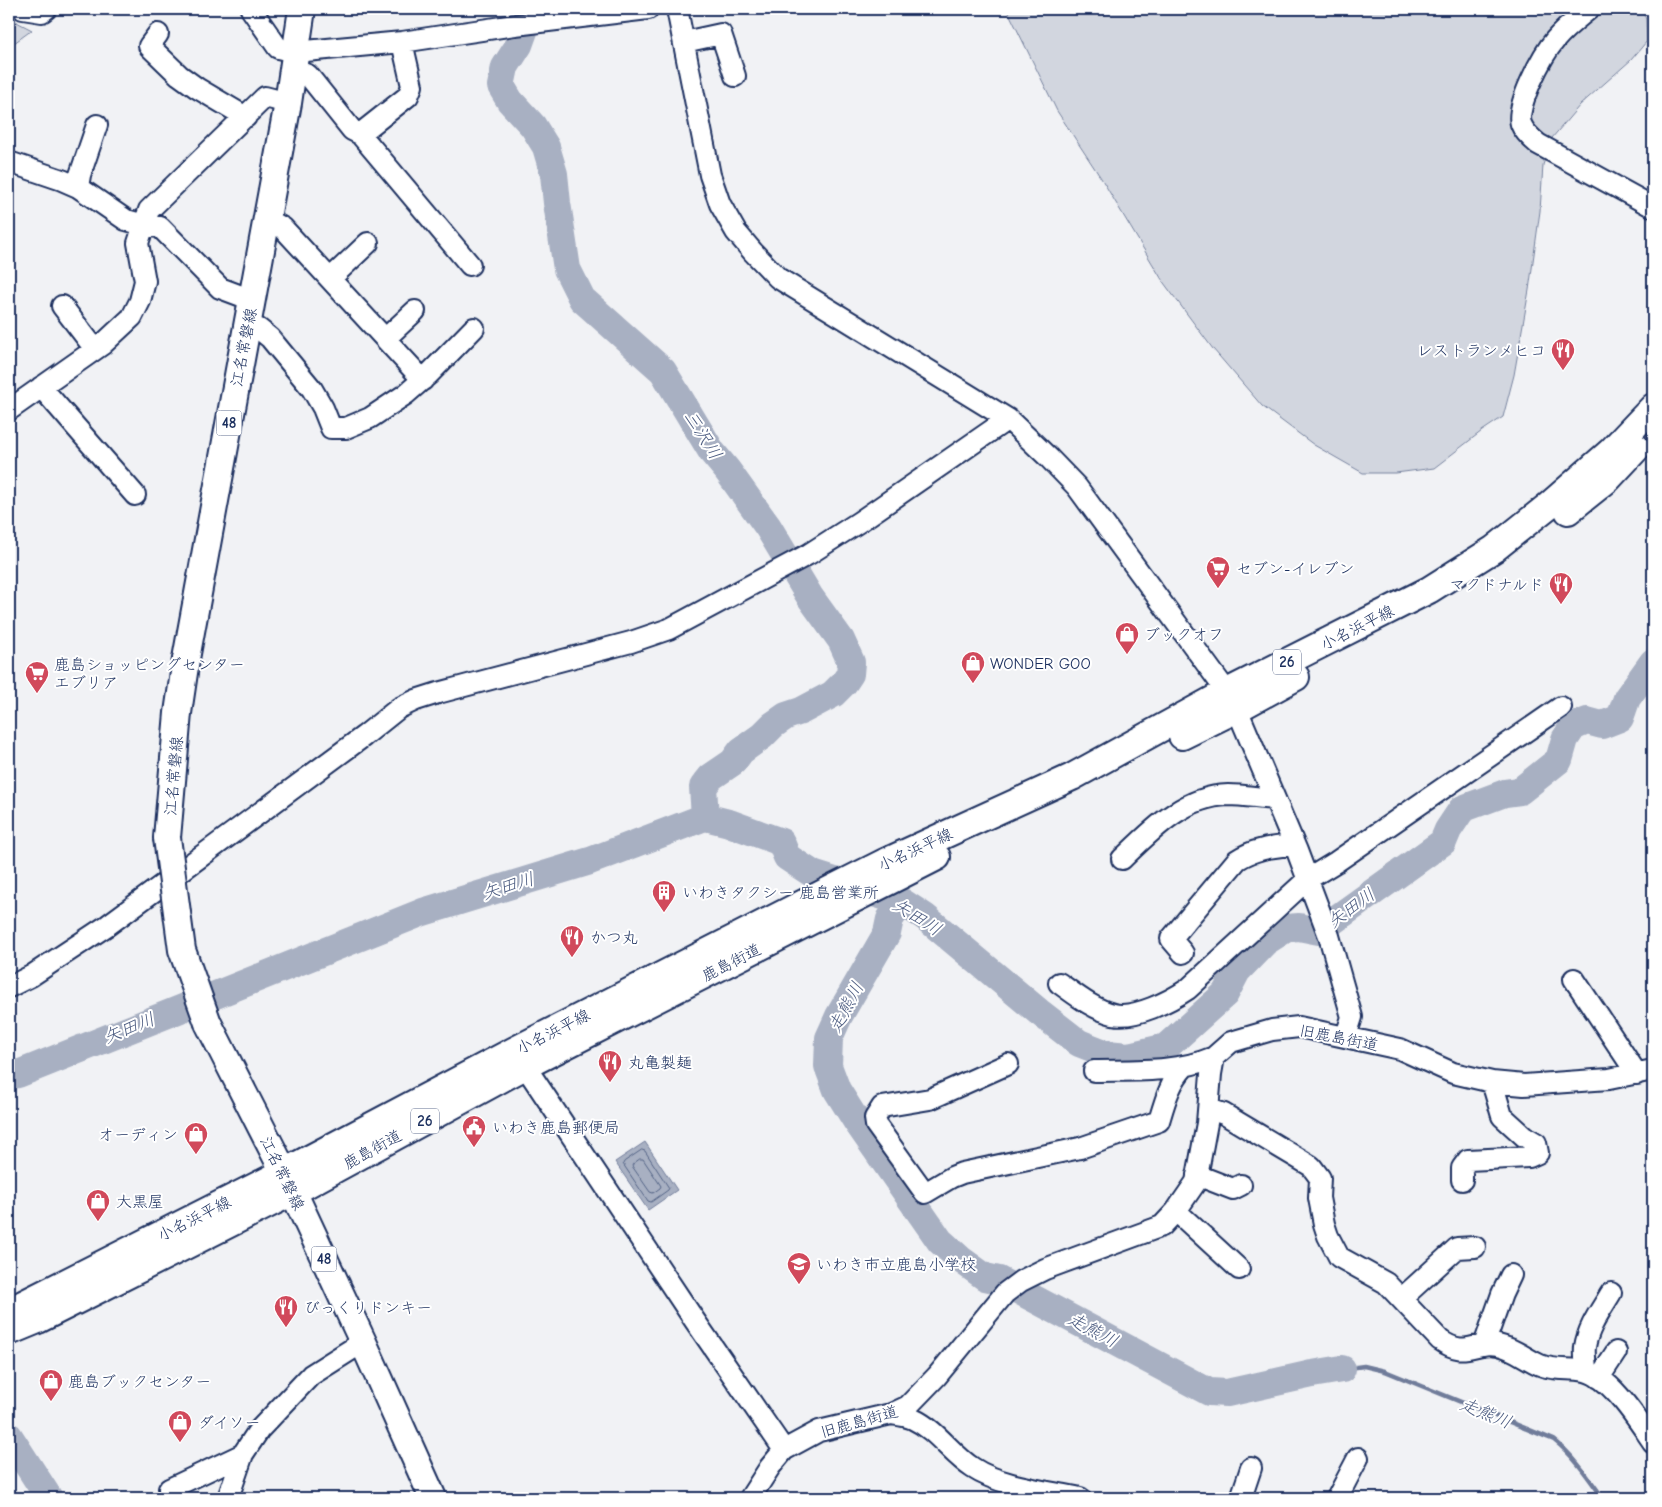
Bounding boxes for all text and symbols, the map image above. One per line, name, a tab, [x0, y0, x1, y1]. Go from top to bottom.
street label: 江名常磐線	[228, 306, 260, 388]
restaurant icon: レストランメヒコ	[1550, 337, 1576, 371]
place label: レストランメヒコ	[1417, 342, 1546, 360]
water label: 三沢川	[679, 407, 726, 464]
road number: 48	[216, 410, 242, 436]
supermarket icon: セブン-イレブン	[1205, 555, 1231, 589]
place label: セブン-イレブン	[1236, 560, 1354, 578]
restaurant icon: マクドナルド	[1548, 571, 1574, 605]
place label: マクドナルド	[1449, 576, 1544, 594]
street label: 小名浜平線	[1318, 602, 1397, 654]
shop icon: ブックオフ	[1114, 621, 1140, 655]
place label: ブックオフ	[1144, 626, 1224, 644]
shop icon: WONDER GOO	[960, 650, 986, 684]
road number: 26	[1273, 650, 1301, 674]
place label: WONDER GOO	[990, 655, 1091, 673]
place label: 鹿島ショッピングセンター エブリア	[54, 656, 245, 692]
supermarket icon: 鹿島ショッピングセンター エブリア	[24, 660, 50, 694]
street label: 江名常磐線	[162, 735, 186, 817]
street label: 小名浜平線	[875, 825, 955, 875]
water label: 矢田川	[479, 869, 537, 904]
building icon: いわきタクシー 鹿島営業所	[651, 879, 677, 913]
place label: いわきタクシー 鹿島営業所	[682, 884, 879, 902]
water label: 矢田川	[1323, 884, 1379, 933]
water label: 矢田川	[888, 894, 945, 941]
restaurant icon: かつ丸	[559, 924, 585, 958]
place label: かつ丸	[590, 929, 638, 947]
street label: 鹿島街道	[699, 940, 764, 985]
water label: 走熊川	[824, 978, 868, 1036]
street label: 小名浜平線	[514, 1006, 593, 1058]
water label: 矢田川	[100, 1009, 158, 1048]
street label: 旧鹿島街道	[1298, 1022, 1380, 1054]
restaurant icon: 丸亀製麺	[597, 1049, 623, 1083]
place label: 丸亀製麺	[628, 1054, 692, 1072]
road number: 26	[411, 1108, 439, 1134]
public building icon: いわき鹿島郵便局	[461, 1114, 487, 1148]
place label: いわき鹿島郵便局	[492, 1119, 620, 1137]
shop icon: オーディン	[183, 1121, 209, 1155]
place label: オーディン	[98, 1126, 178, 1144]
street label: 鹿島街道	[340, 1126, 405, 1173]
street label: 江名常磐線	[256, 1134, 308, 1213]
shop icon: 大黒屋	[85, 1188, 111, 1222]
place label: 大黒屋	[116, 1193, 164, 1211]
street label: 小名浜平線	[155, 1193, 234, 1245]
road number: 48	[312, 1246, 336, 1272]
school or university icon: いわき市立鹿島小学校	[786, 1251, 812, 1285]
place label: いわき市立鹿島小学校	[816, 1256, 976, 1274]
restaurant icon: びっくりドンキー	[273, 1294, 299, 1328]
place label: びっくりドンキー	[304, 1299, 432, 1317]
water label: 走熊川	[1064, 1308, 1122, 1352]
shop icon: 鹿島ブックセンター	[38, 1368, 64, 1402]
place label: 鹿島ブックセンター	[68, 1373, 211, 1391]
water label: 走熊川	[1457, 1394, 1515, 1433]
street label: 旧鹿島街道	[818, 1402, 900, 1442]
shop icon: ダイソー	[167, 1409, 193, 1443]
place label: ダイソー	[198, 1414, 260, 1432]

